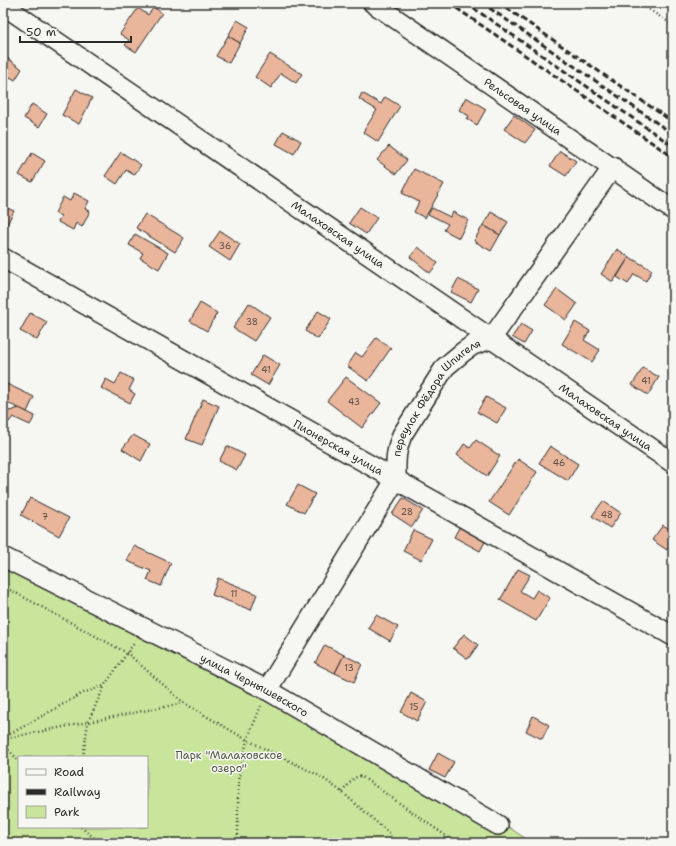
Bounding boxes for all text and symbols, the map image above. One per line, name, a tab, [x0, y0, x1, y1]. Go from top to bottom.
scale bar	[20, 18, 131, 44]
text: 50 m	[26, 24, 56, 40]
street label: Рельсовая улица	[481, 75, 565, 139]
street label: Малаховская улица	[288, 197, 388, 272]
house number: 36	[219, 240, 231, 252]
house number: 38	[246, 316, 258, 328]
street label: переулок Фёдора Шпигеля	[389, 336, 483, 457]
house number: 41	[261, 364, 271, 376]
house number: 41	[641, 375, 651, 387]
street label: Малаховская улица	[556, 380, 655, 455]
house number: 43	[348, 396, 360, 408]
street label: Пионерская улица	[291, 416, 386, 479]
house number: 46	[553, 457, 565, 469]
house number: 28	[401, 506, 413, 518]
house number: 48	[601, 509, 613, 521]
house number: 7	[42, 511, 48, 523]
house number: 11	[230, 588, 238, 600]
street label: улица Чернышевского	[197, 650, 311, 721]
house number: 13	[344, 662, 354, 674]
house number: 15	[409, 701, 419, 713]
park label: Парк "Малаховское озеро"	[176, 748, 282, 776]
legend	[18, 756, 148, 828]
text: Road	[54, 764, 85, 780]
text: Railway	[54, 784, 101, 800]
text: Park	[54, 804, 80, 820]

